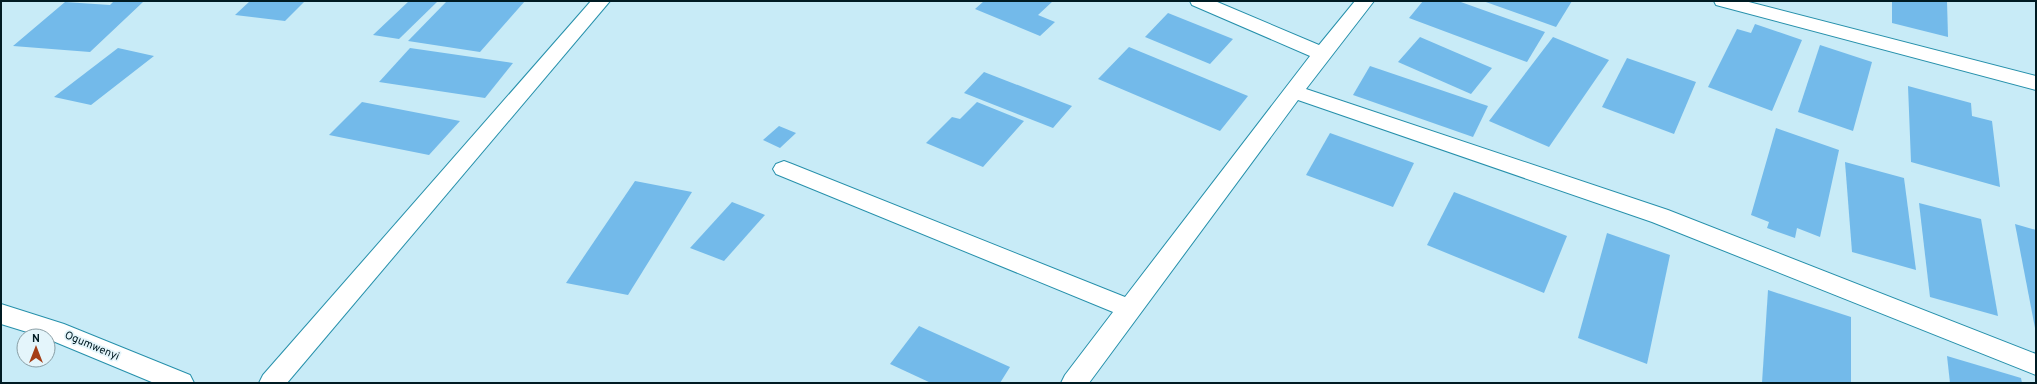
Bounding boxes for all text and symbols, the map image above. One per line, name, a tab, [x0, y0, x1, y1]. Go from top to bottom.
north arrow	[16, 328, 56, 368]
street label: Ogumwenyi	[62, 328, 122, 364]
text: N	[32, 332, 40, 346]

